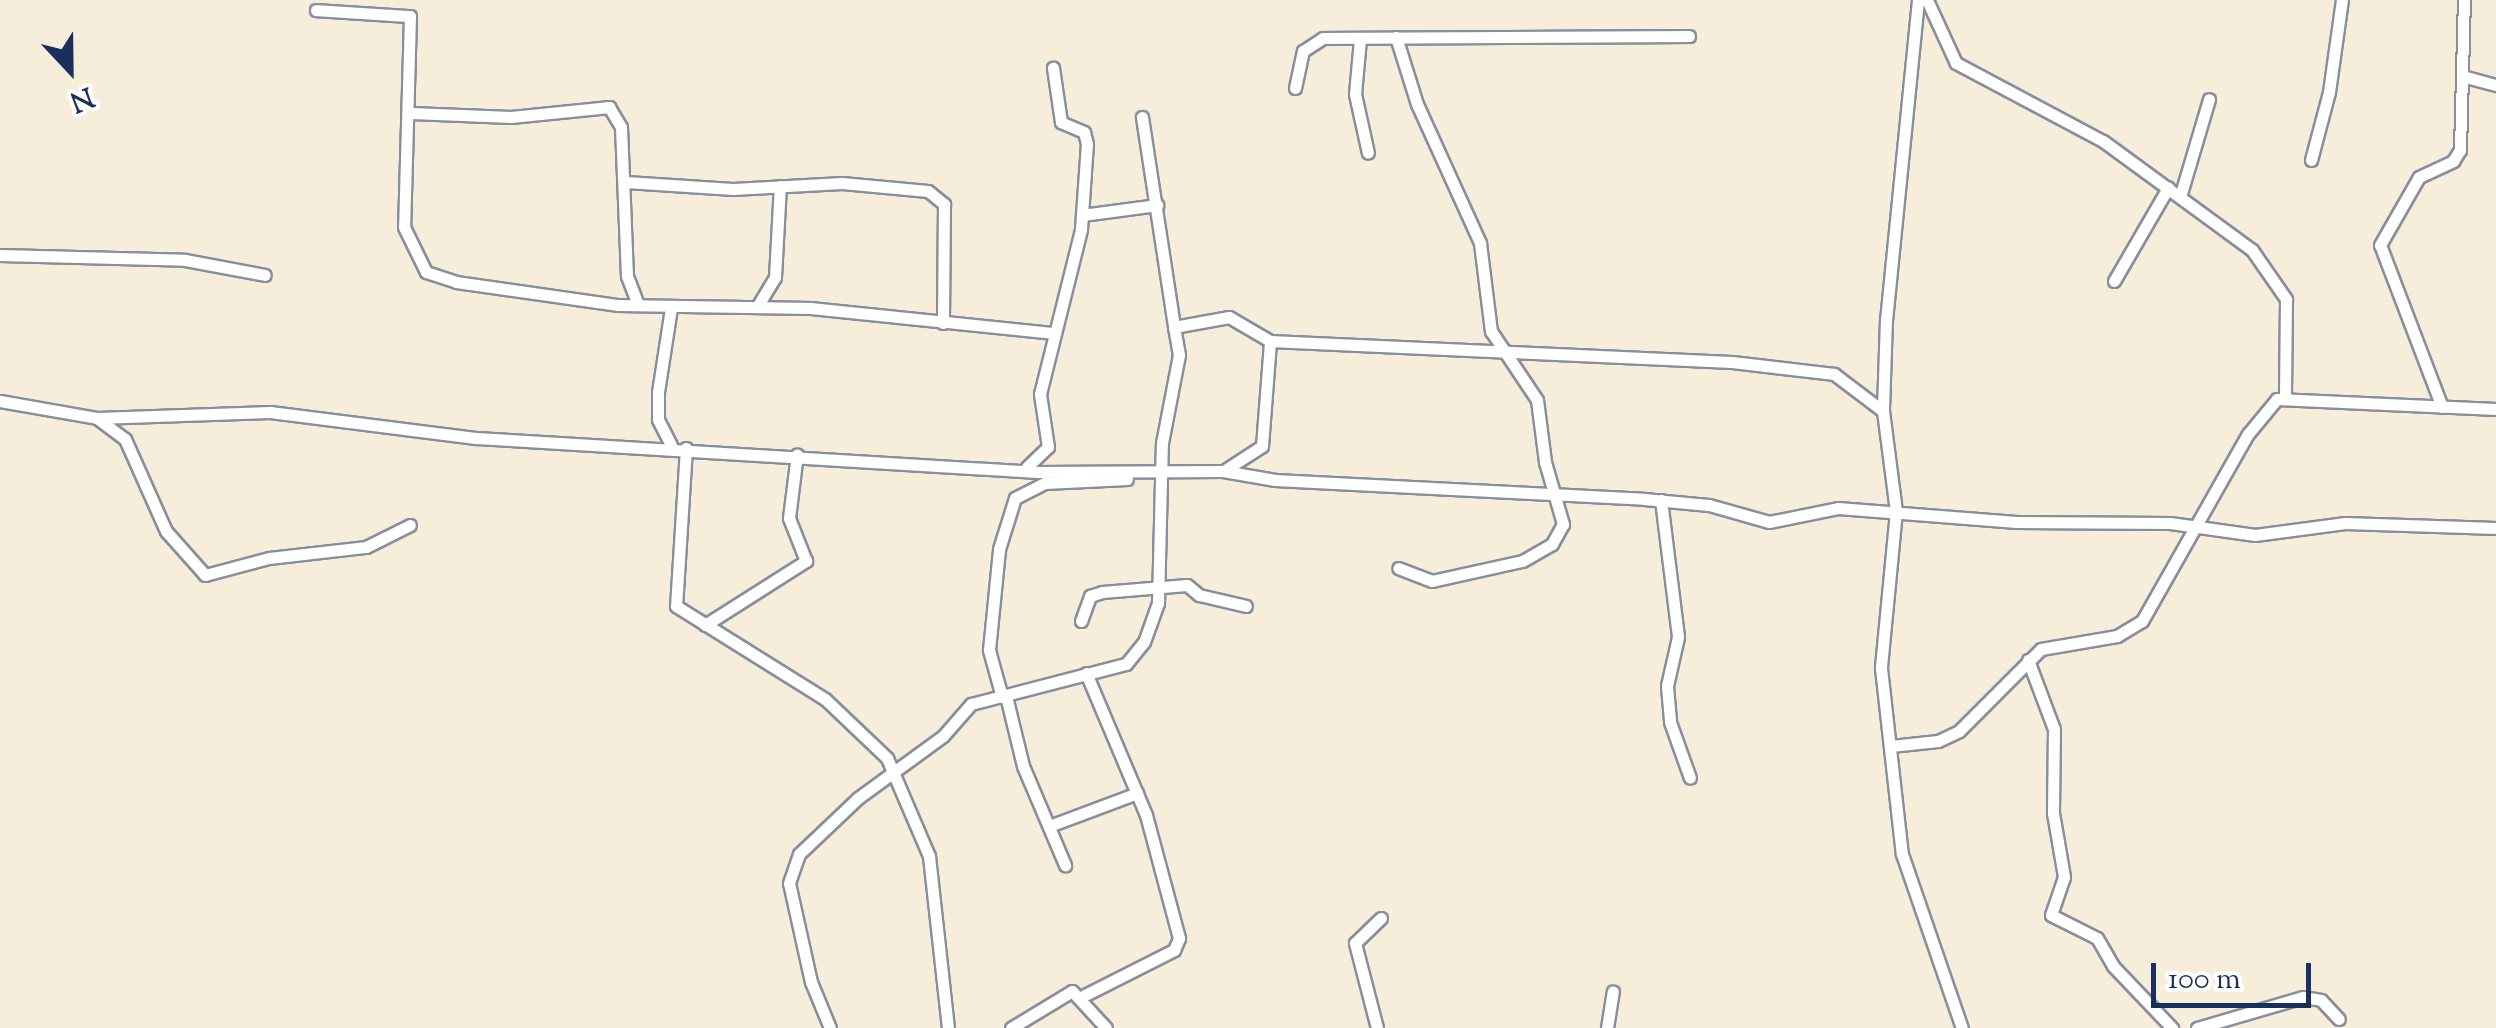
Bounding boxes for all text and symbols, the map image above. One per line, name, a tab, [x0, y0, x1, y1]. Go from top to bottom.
north arrow	[20, 20, 120, 120]
text: N	[63, 75, 99, 121]
scale bar	[2156, 943, 2316, 1005]
text: 100 m	[2168, 959, 2241, 1002]

